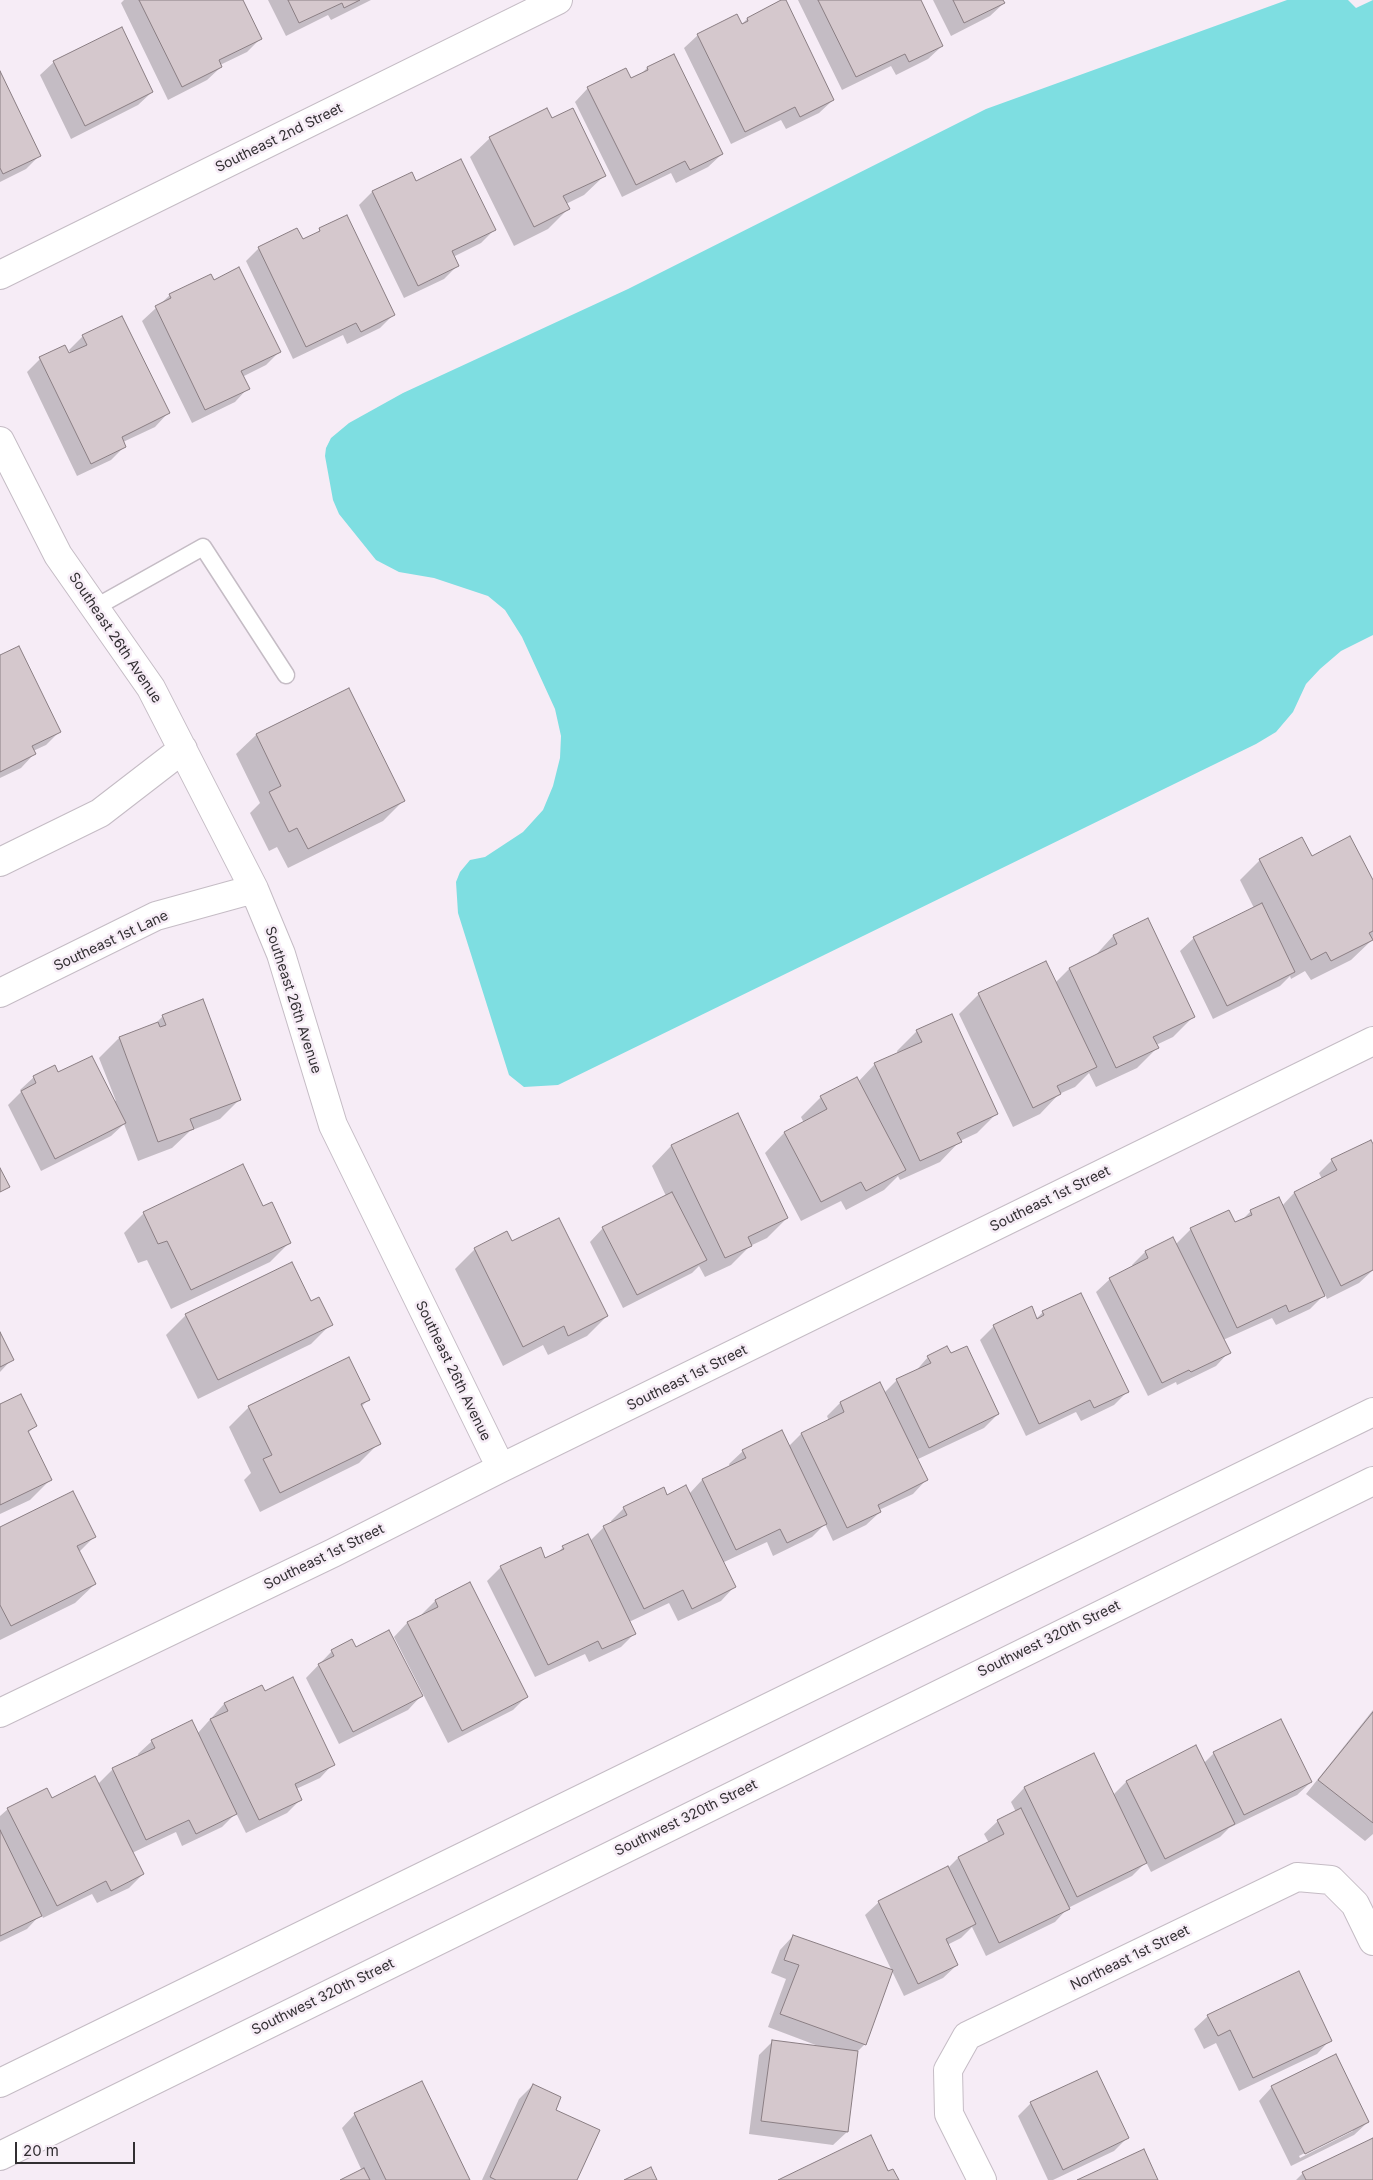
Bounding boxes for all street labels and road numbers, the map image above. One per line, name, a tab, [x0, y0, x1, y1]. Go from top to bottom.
street label: Southeast 2nd Street	[213, 100, 345, 176]
street label: Southeast 26th Avenue	[65, 570, 165, 706]
street label: Southeast 1st Lane	[51, 907, 171, 975]
street label: Southeast 26th Avenue	[261, 924, 325, 1076]
street label: Southeast 1st Street	[987, 1163, 1113, 1235]
street label: Southeast 26th Avenue	[412, 1298, 494, 1444]
street label: Southeast 1st Street	[624, 1342, 750, 1414]
street label: Southeast 1st Street	[261, 1521, 387, 1593]
street label: Southwest 320th Street	[975, 1597, 1123, 1681]
street label: Southwest 320th Street	[612, 1776, 760, 1860]
street label: Northeast 1st Street	[1068, 1922, 1192, 1994]
street label: Southwest 320th Street	[249, 1955, 397, 2039]

